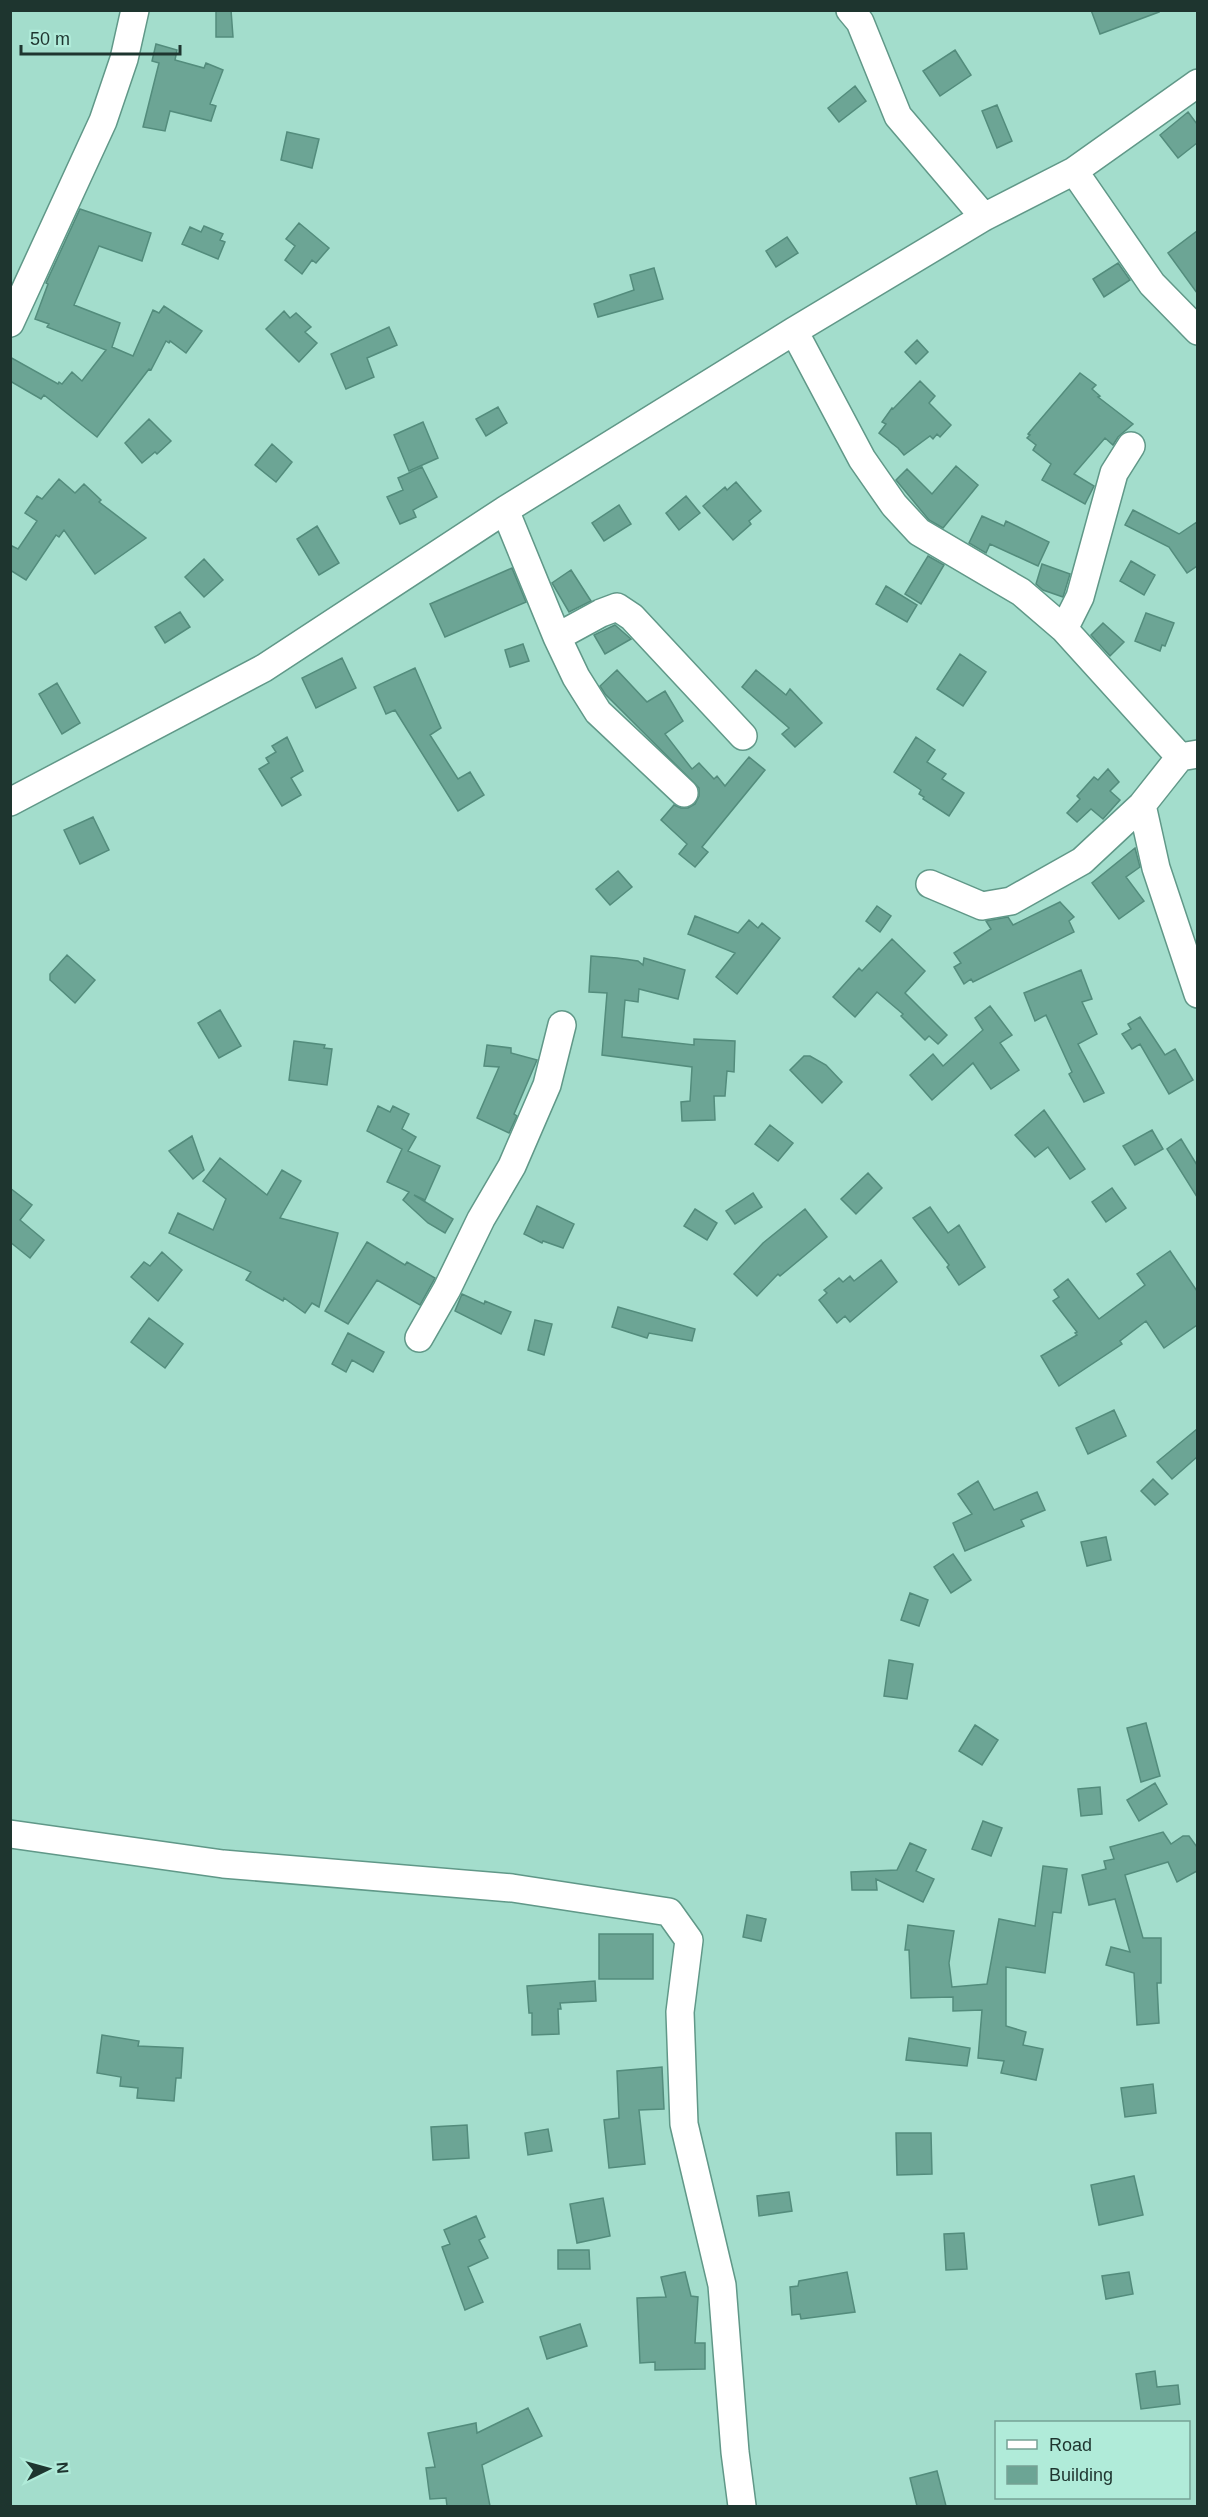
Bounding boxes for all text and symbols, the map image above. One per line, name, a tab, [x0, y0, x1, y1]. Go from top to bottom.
scale bar	[21, 18, 180, 56]
text: 50 m	[30, 29, 70, 49]
legend	[995, 2421, 1190, 2499]
text: Road	[1049, 2435, 1092, 2455]
north arrow	[18, 2439, 78, 2499]
text: N	[53, 2461, 71, 2474]
text: Building	[1049, 2465, 1113, 2485]

